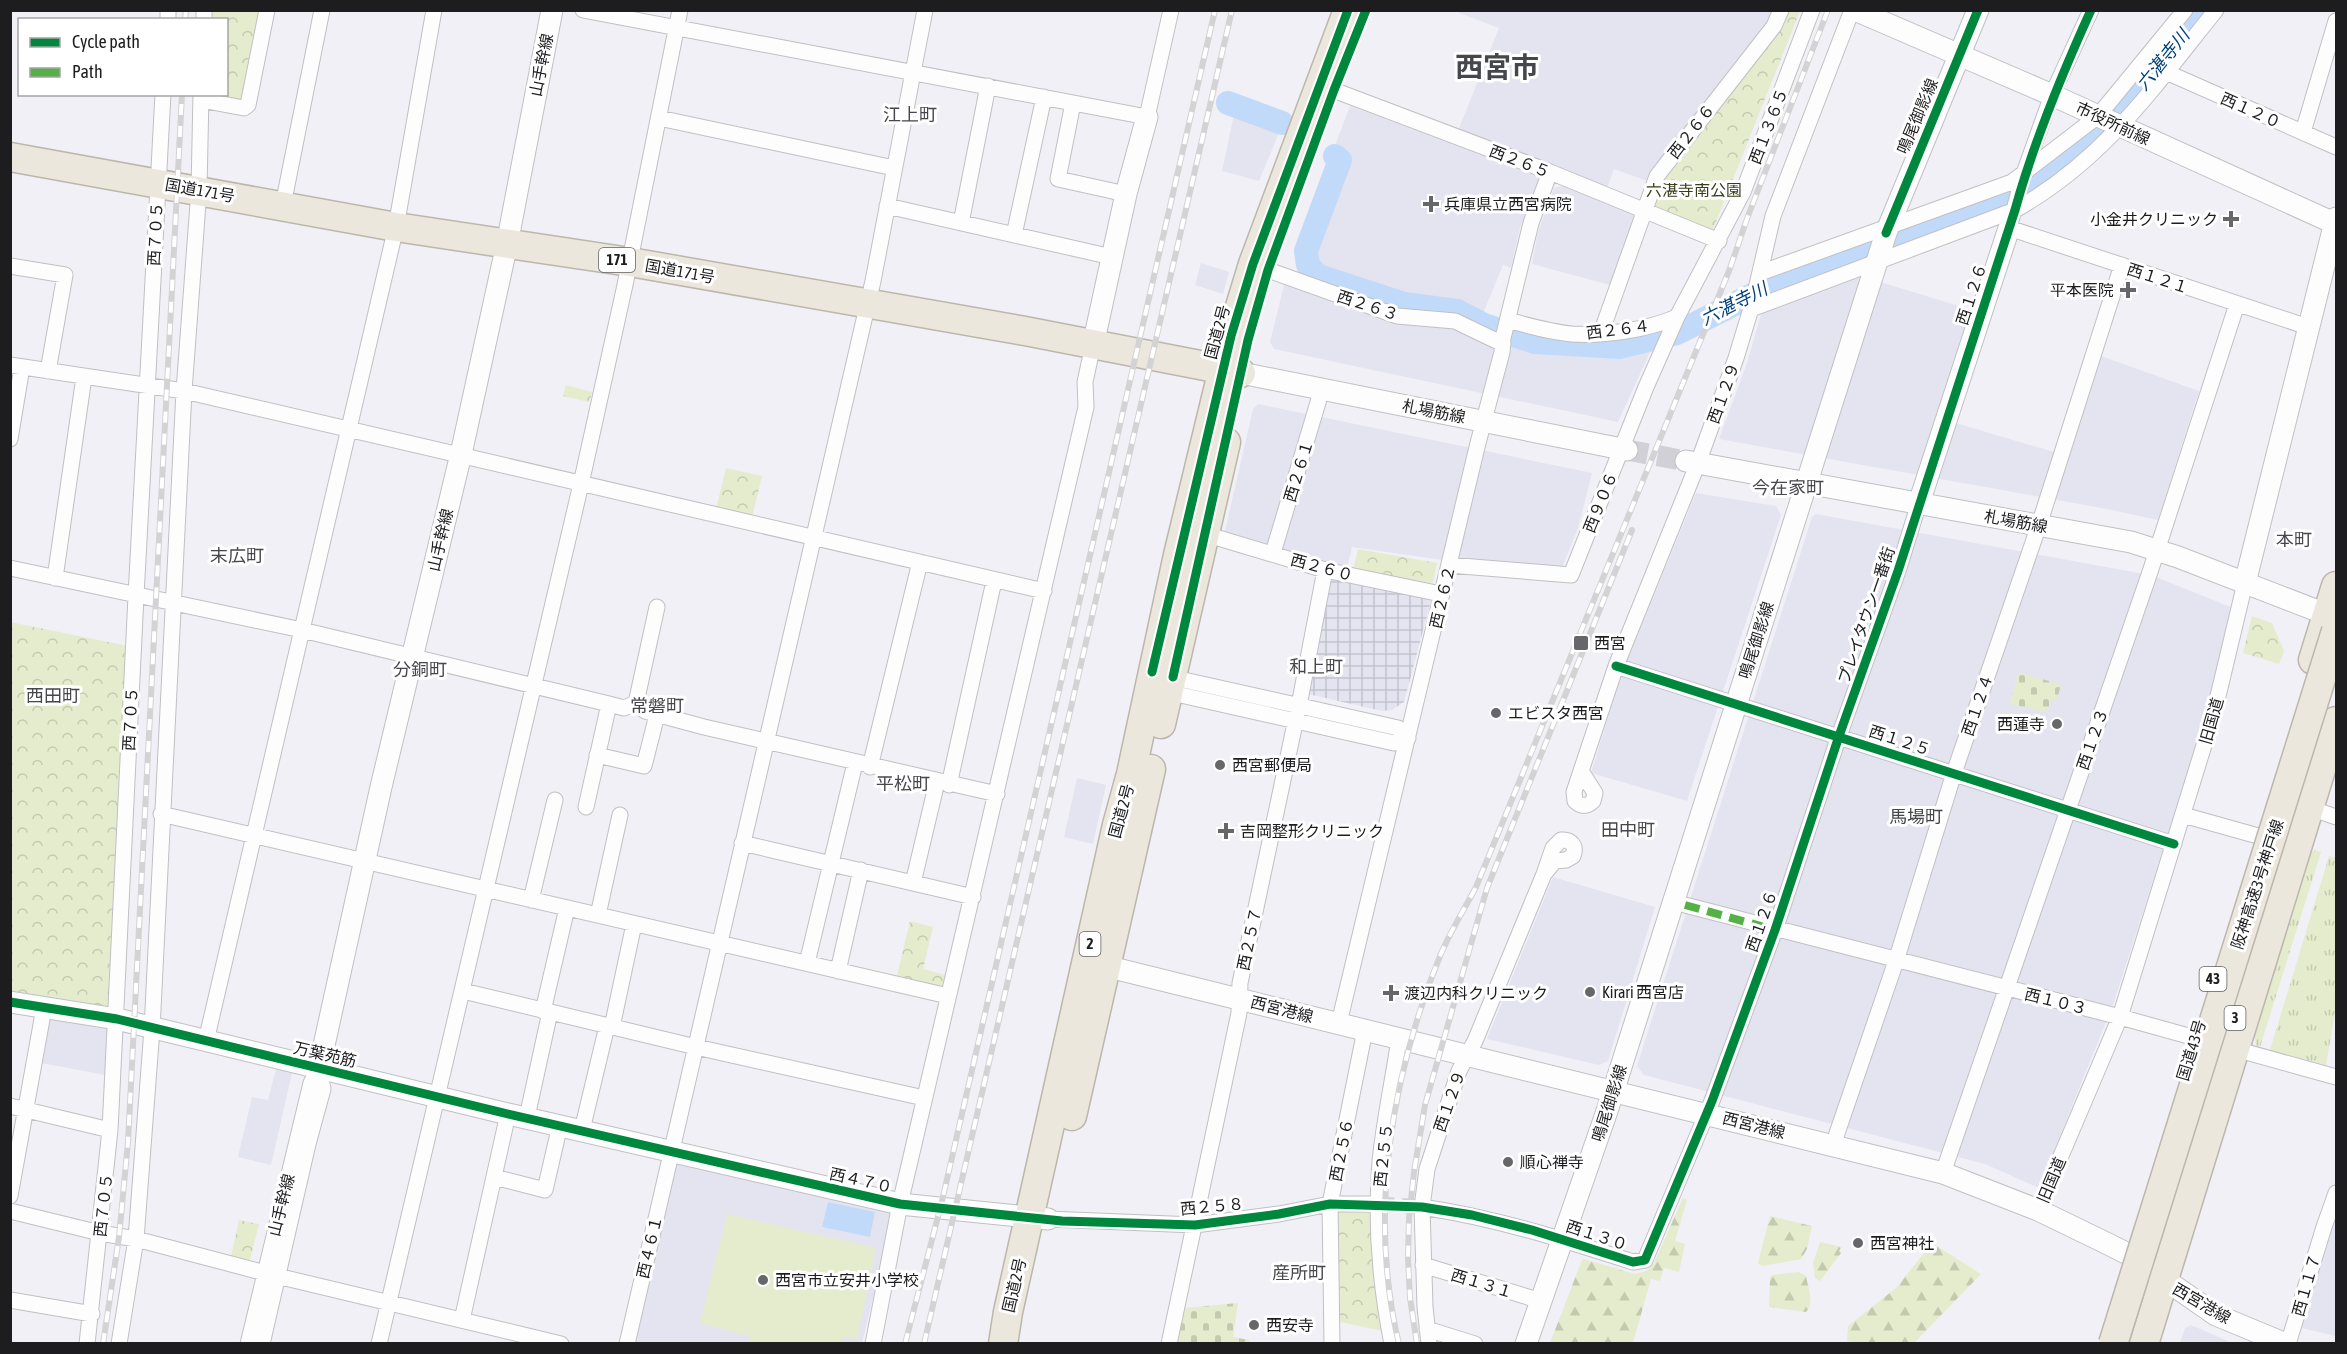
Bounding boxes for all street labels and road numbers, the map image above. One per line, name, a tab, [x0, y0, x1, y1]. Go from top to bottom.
street label: 山手幹線	[526, 32, 556, 98]
street label: 鳴尾御影線	[1893, 76, 1941, 156]
street label: 西１３６５	[1745, 85, 1791, 167]
street label: 西１２０	[2218, 89, 2284, 131]
street label: 市役所前線	[2073, 98, 2153, 148]
street label: 西２６６	[1664, 100, 1718, 162]
street label: 西２６５	[1487, 141, 1553, 181]
street label: 国道171号	[164, 175, 236, 205]
street label: 西７０５	[144, 202, 166, 266]
road number: 171	[599, 248, 635, 272]
street label: 国道171号	[644, 256, 716, 286]
street label: 西１２１	[2125, 260, 2191, 296]
street label: 西１２６	[1953, 261, 1989, 327]
street label: 西２６３	[1335, 287, 1401, 323]
street label: 国道2号	[1201, 303, 1233, 361]
street label: 西２６４	[1585, 316, 1651, 342]
street label: 西１２９	[1704, 360, 1742, 426]
street label: 札場筋線	[1401, 396, 1467, 426]
street label: 西２６１	[1280, 438, 1316, 504]
street label: 西９０６	[1580, 469, 1620, 535]
street label: 山手幹線	[424, 507, 456, 573]
street label: 札場筋線	[1983, 507, 2049, 535]
street label: プレイタウン一番街	[1834, 544, 1898, 686]
street label: 西２６０	[1289, 550, 1355, 584]
street label: 西２６２	[1426, 564, 1458, 630]
street label: 鳴尾御影線	[1735, 599, 1777, 681]
street label: 西１２４	[1958, 672, 1996, 738]
street label: 西７０５	[119, 687, 141, 751]
street label: 旧国道	[2196, 695, 2226, 747]
street label: 西１２３	[2073, 706, 2111, 772]
street label: 西１２５	[1867, 722, 1933, 758]
street label: 国道2号	[1105, 782, 1137, 840]
street label: 阪神高速3号神戸線	[2227, 817, 2287, 951]
street label: 西１２６	[1742, 888, 1780, 954]
street label: 西２５７	[1234, 906, 1264, 972]
road number: 2	[1080, 932, 1100, 956]
road number: 43	[2200, 967, 2226, 991]
street label: 西１０３	[2023, 985, 2089, 1017]
street label: 西宮港線	[1249, 993, 1315, 1025]
road number: 3	[2224, 1006, 2246, 1030]
street label: 国道43号	[2173, 1017, 2209, 1083]
street label: 万葉苑筋	[292, 1038, 358, 1070]
street label: 鳴尾御影線	[1588, 1062, 1630, 1144]
street label: 西１２９	[1430, 1068, 1468, 1134]
street label: 西宮港線	[1721, 1109, 1787, 1141]
street label: 西２５６	[1326, 1117, 1356, 1183]
street label: 西２５５	[1371, 1122, 1395, 1188]
street label: 旧国道	[2033, 1154, 2069, 1206]
street label: 西４７０	[828, 1164, 894, 1196]
street label: 西７０５	[91, 1172, 115, 1238]
street label: 山手幹線	[265, 1172, 297, 1238]
street label: 西２５８	[1179, 1194, 1245, 1218]
street label: 西４６１	[633, 1214, 665, 1280]
street label: 西１３０	[1564, 1217, 1630, 1253]
street label: 西１１７	[2289, 1252, 2323, 1318]
street label: 国道2号	[999, 1256, 1029, 1314]
street label: 西１３１	[1449, 1265, 1515, 1301]
street label: 西宮港線	[2170, 1279, 2234, 1327]

